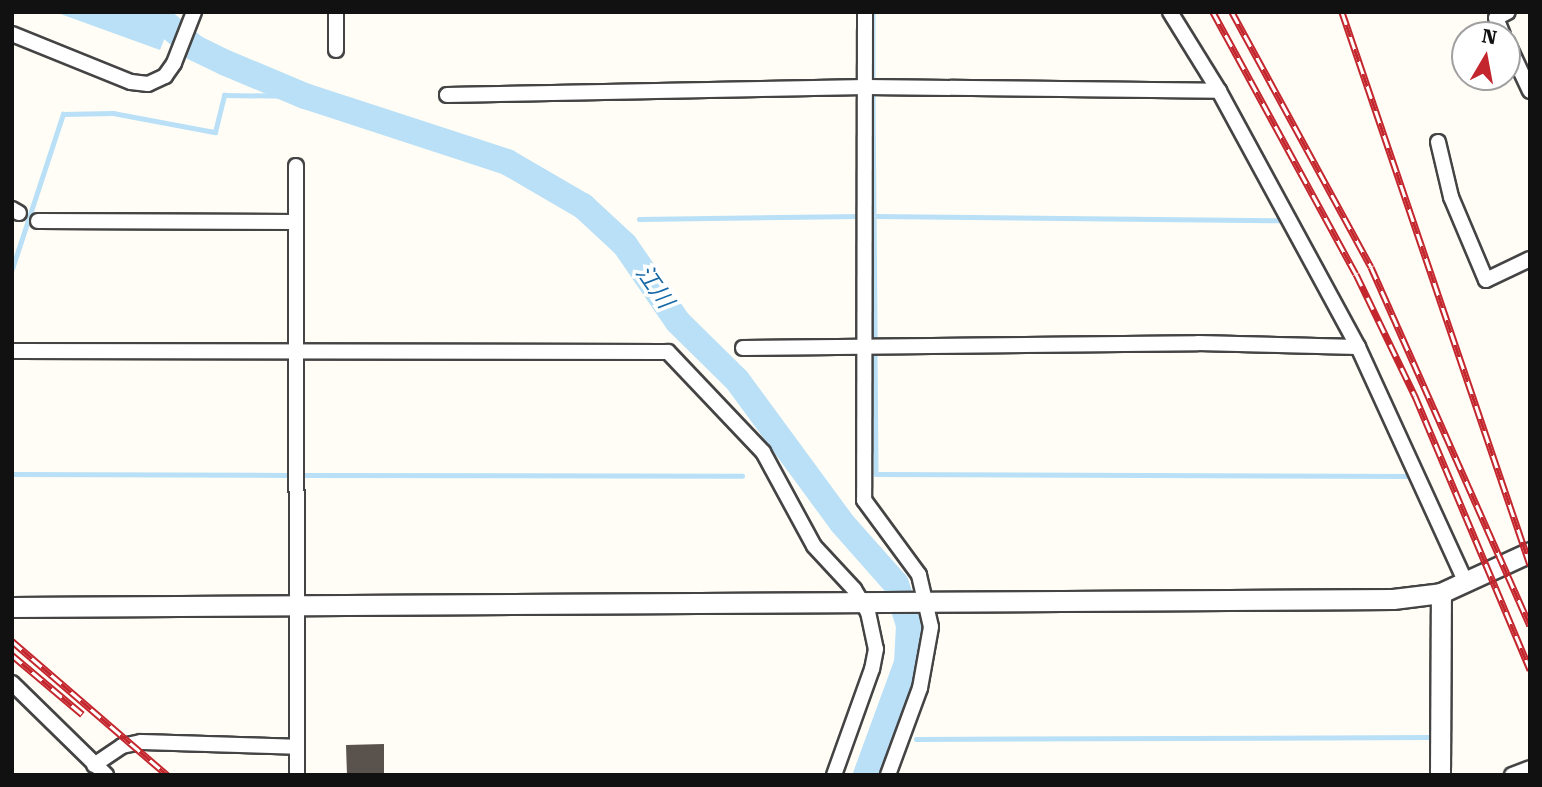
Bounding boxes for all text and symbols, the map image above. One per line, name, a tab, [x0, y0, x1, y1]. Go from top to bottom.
north arrow	[1451, 21, 1521, 91]
text: N	[1480, 24, 1499, 49]
water label: 江川	[630, 260, 678, 314]

